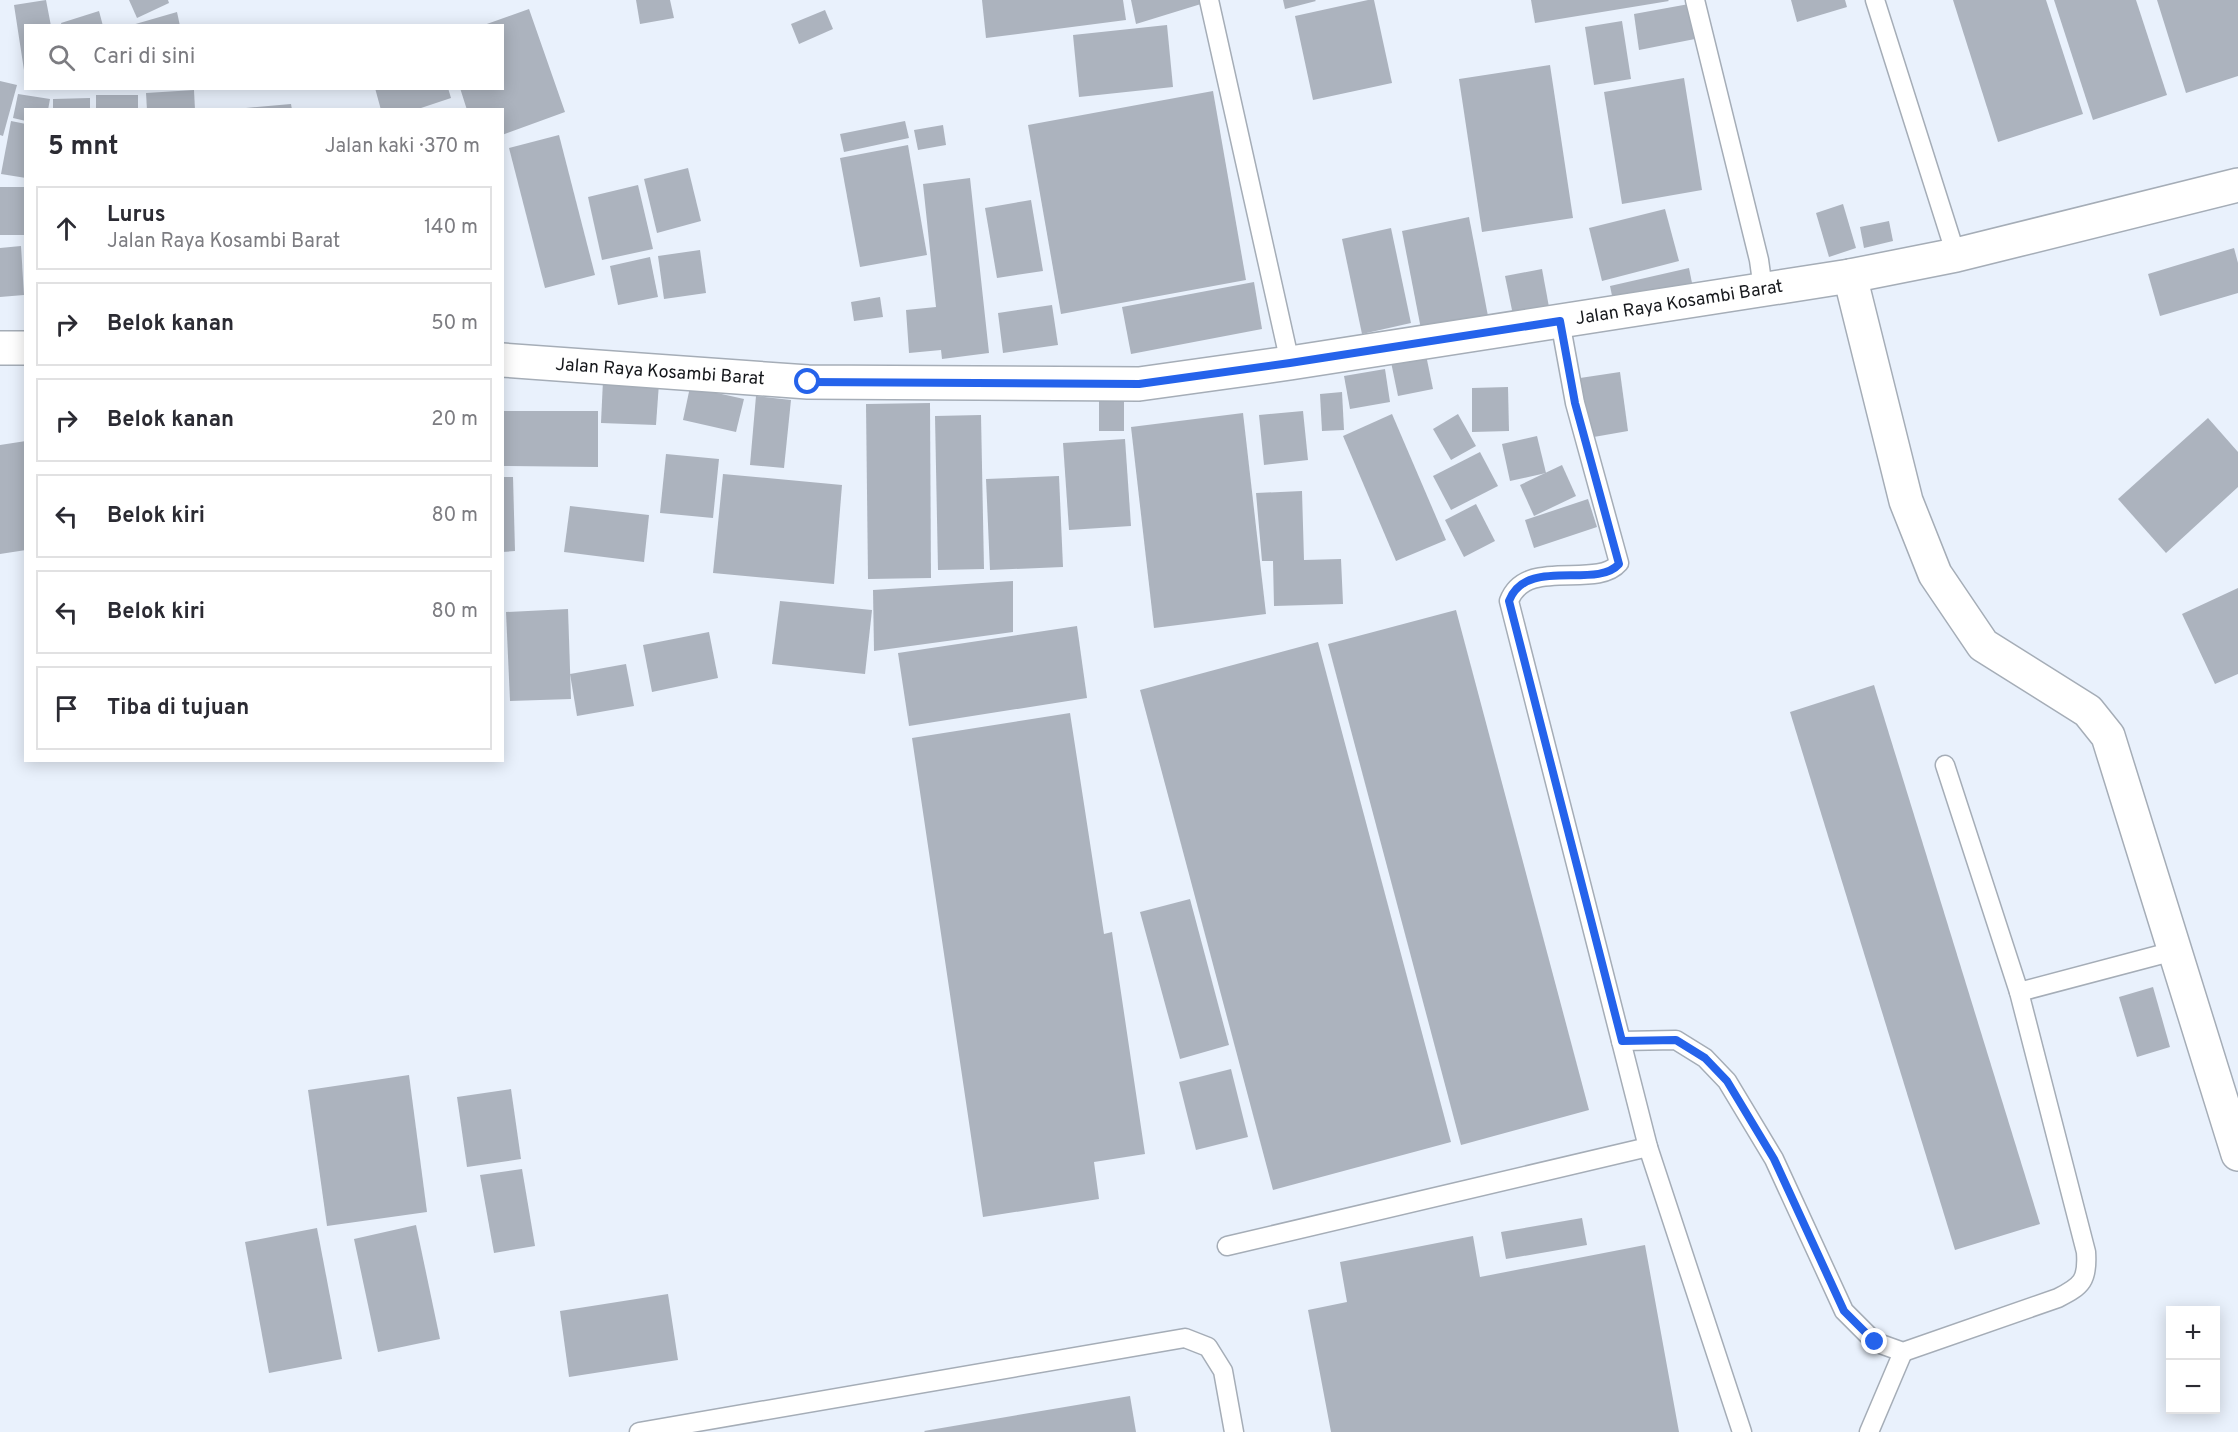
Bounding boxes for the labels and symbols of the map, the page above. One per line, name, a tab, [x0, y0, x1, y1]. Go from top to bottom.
street label: Jalan Raya Kosambi Barat	[1574, 276, 1785, 331]
street label: Jalan Raya Kosambi Barat	[554, 354, 765, 391]
route start	[794, 368, 820, 394]
route end	[1861, 1328, 1887, 1354]

